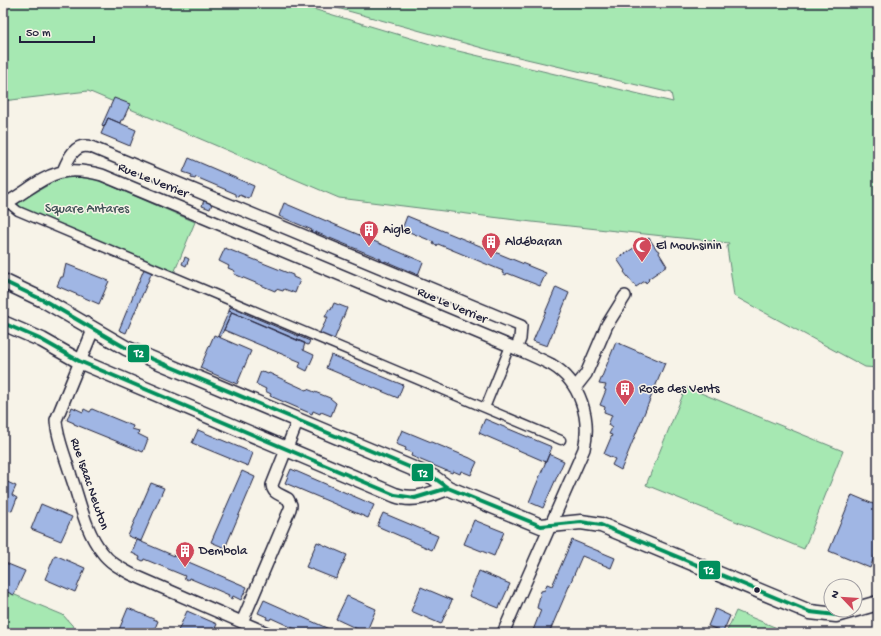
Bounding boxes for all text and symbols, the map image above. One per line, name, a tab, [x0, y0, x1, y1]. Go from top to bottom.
scale bar	[20, 18, 94, 44]
text: 50 m	[26, 27, 51, 41]
street label: Rue Le Verrier	[116, 160, 192, 202]
park label: Square Antares	[45, 202, 130, 217]
building icon: Aigle	[358, 219, 380, 247]
place label: Aigle	[383, 223, 411, 238]
building icon: Aldébaran	[480, 231, 502, 259]
place label: Aldébaran	[505, 235, 563, 250]
mosque icon: El Mouhsinin	[631, 235, 653, 263]
place label: El Mouhsinin	[656, 239, 722, 254]
street label: Rue Le Verrier	[415, 285, 491, 328]
line badge: T2	[127, 344, 150, 363]
text: T2	[133, 349, 144, 361]
building icon: Rose des Vents	[614, 378, 636, 406]
place label: Rose des Vents	[639, 382, 721, 397]
street label: Rue Isaac Newton	[66, 436, 112, 533]
line badge: T2	[411, 463, 434, 482]
text: T2	[417, 469, 428, 481]
building icon: Dembola	[174, 540, 196, 568]
place label: Dembola	[198, 544, 248, 559]
line badge: T2	[698, 560, 721, 580]
text: T2	[703, 566, 714, 578]
north arrow	[823, 578, 863, 618]
unlabelled marker	[752, 585, 762, 595]
text: N	[829, 589, 843, 600]

